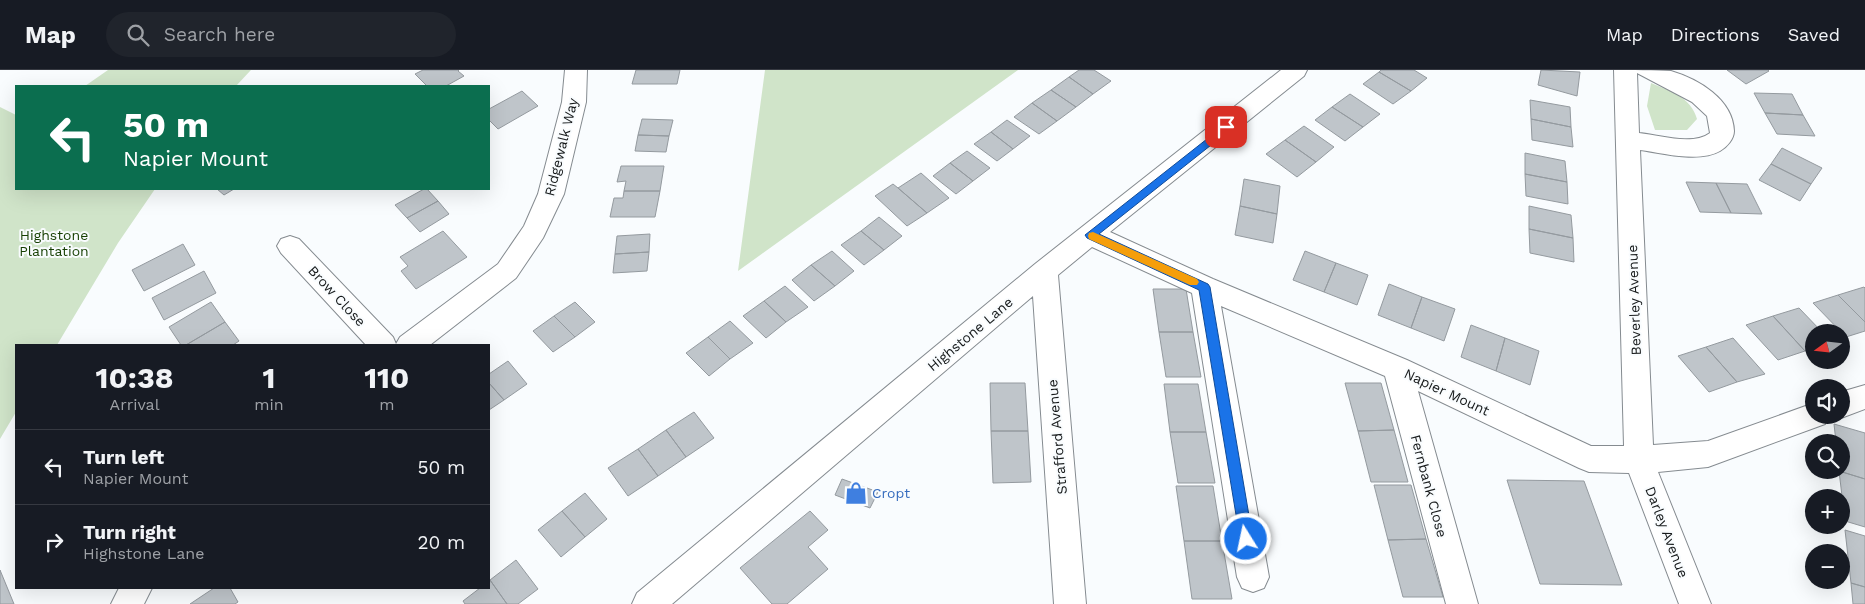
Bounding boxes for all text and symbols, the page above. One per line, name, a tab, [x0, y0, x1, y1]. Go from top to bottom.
search box	[106, 12, 456, 57]
text: Map	[25, 21, 76, 49]
icon: search	[124, 21, 152, 49]
text: Search here	[164, 23, 275, 46]
text: Map	[1606, 24, 1643, 45]
text: Directions	[1671, 24, 1760, 45]
text: Saved	[1788, 24, 1840, 45]
street label: Ridgewalk Way	[541, 96, 581, 198]
text: 50 m	[123, 104, 209, 146]
icon: left	[40, 105, 105, 170]
pin	[1205, 106, 1247, 148]
icon: arrive	[1212, 113, 1240, 141]
text: Napier Mount	[123, 146, 268, 171]
park label: Highstone Plantation	[19, 227, 89, 259]
street label: Beverley Avenue	[1624, 244, 1644, 356]
street label: Brow Close	[305, 262, 369, 330]
street label: Highstone Lane	[924, 294, 1016, 374]
north arrow	[1805, 324, 1850, 369]
map controls	[1805, 324, 1850, 589]
text: 10:38	[96, 360, 174, 395]
text: 1	[262, 360, 275, 395]
text: 110	[364, 360, 409, 395]
street label: Napier Mount	[1402, 365, 1492, 419]
street label: Strafford Avenue	[1044, 379, 1070, 495]
button: sound	[1805, 379, 1850, 424]
text: Arrival	[110, 395, 160, 414]
text: min	[254, 395, 284, 414]
text: m	[379, 395, 394, 414]
street label: Fernbank Close	[1408, 433, 1450, 539]
button: search	[1805, 434, 1850, 479]
text: Turn left	[83, 446, 164, 469]
icon: left	[40, 453, 68, 481]
text: 50 m	[418, 456, 465, 479]
text: Napier Mount	[83, 469, 188, 488]
shop icon: Cropt	[843, 480, 869, 506]
street label: Darley Avenue	[1642, 484, 1692, 580]
place label: Cropt	[872, 485, 910, 501]
button: +	[1805, 489, 1850, 534]
position arrow	[1219, 512, 1271, 564]
text: Turn right	[83, 521, 176, 544]
icon: right	[40, 528, 68, 556]
text: 20 m	[418, 531, 465, 554]
text: Highstone Lane	[83, 544, 205, 563]
button: −	[1805, 544, 1850, 589]

